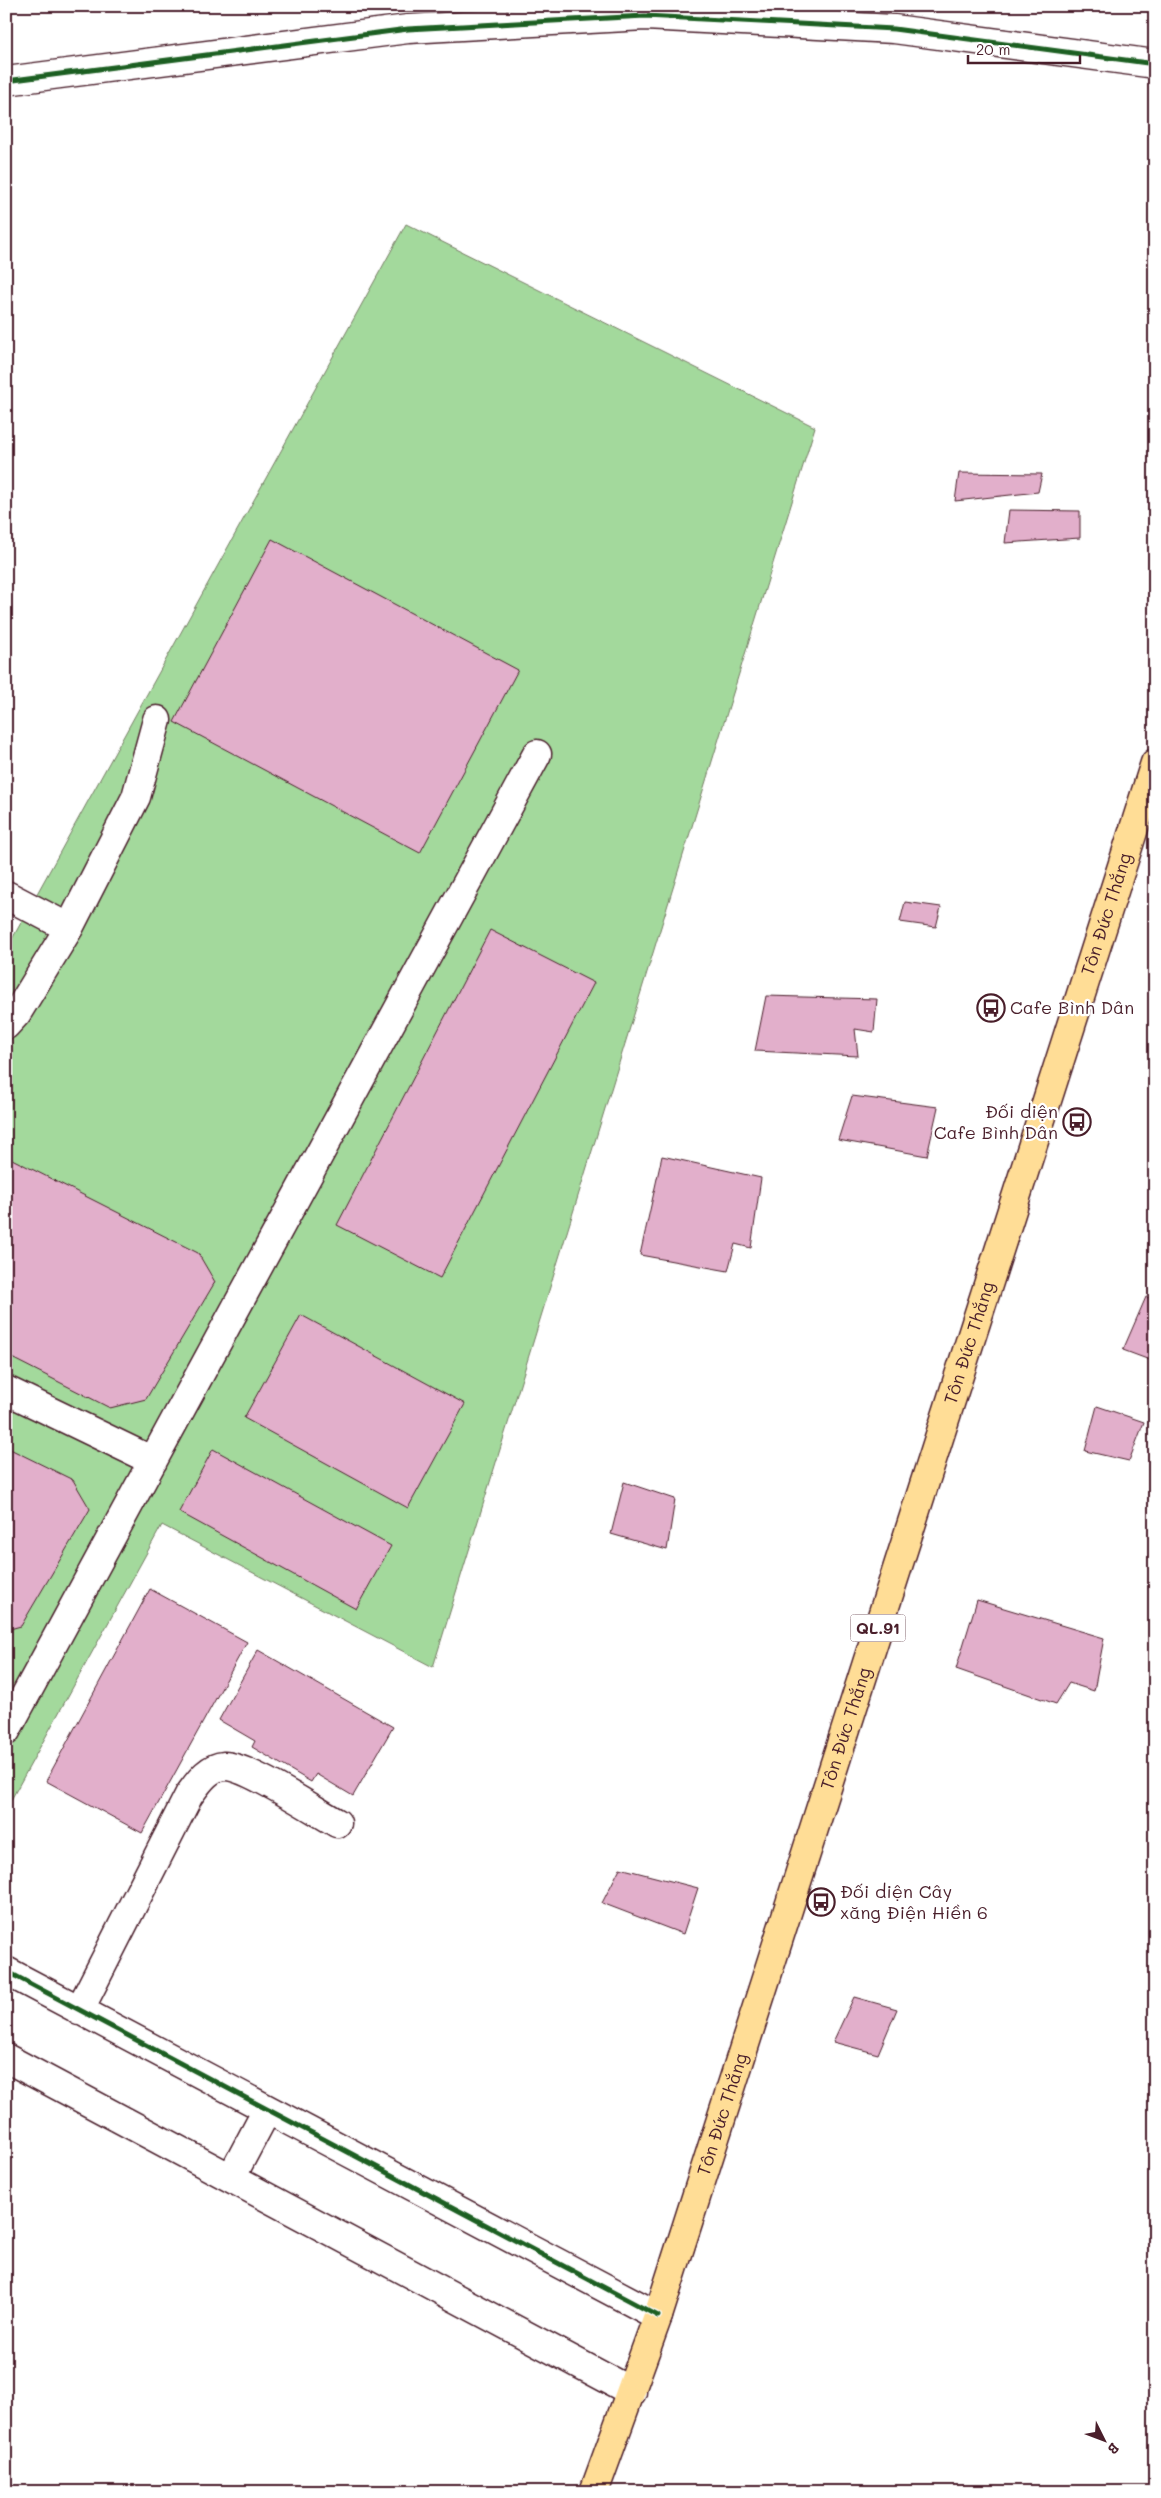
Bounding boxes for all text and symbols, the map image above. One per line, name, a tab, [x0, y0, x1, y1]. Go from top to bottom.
scale bar	[968, 32, 1081, 64]
text: 20 m	[976, 39, 1010, 59]
street label: Tôn Đức Thắng	[1075, 850, 1136, 978]
bus stop icon: Cafe Bình Dân	[976, 993, 1006, 1023]
place label: Cafe Bình Dân	[1010, 995, 1134, 1019]
place label: Đối diện Cafe Bình Dân	[934, 1099, 1058, 1144]
bus stop icon: Đối diện Cafe Bình Dân	[1062, 1107, 1092, 1137]
street label: Tôn Đức Thắng	[938, 1278, 999, 1407]
road number: QL.91	[850, 1615, 906, 1642]
street label: Tôn Đức Thắng	[814, 1664, 876, 1793]
place label: Đối diện Cây xăng Điện Hiền 6	[840, 1879, 988, 1924]
bus stop icon: Đối diện Cây xăng Điện Hiền 6	[806, 1887, 836, 1917]
street label: Tôn Đức Thắng	[691, 2050, 752, 2178]
north arrow	[1078, 2416, 1128, 2466]
text: B	[1104, 2439, 1124, 2459]

